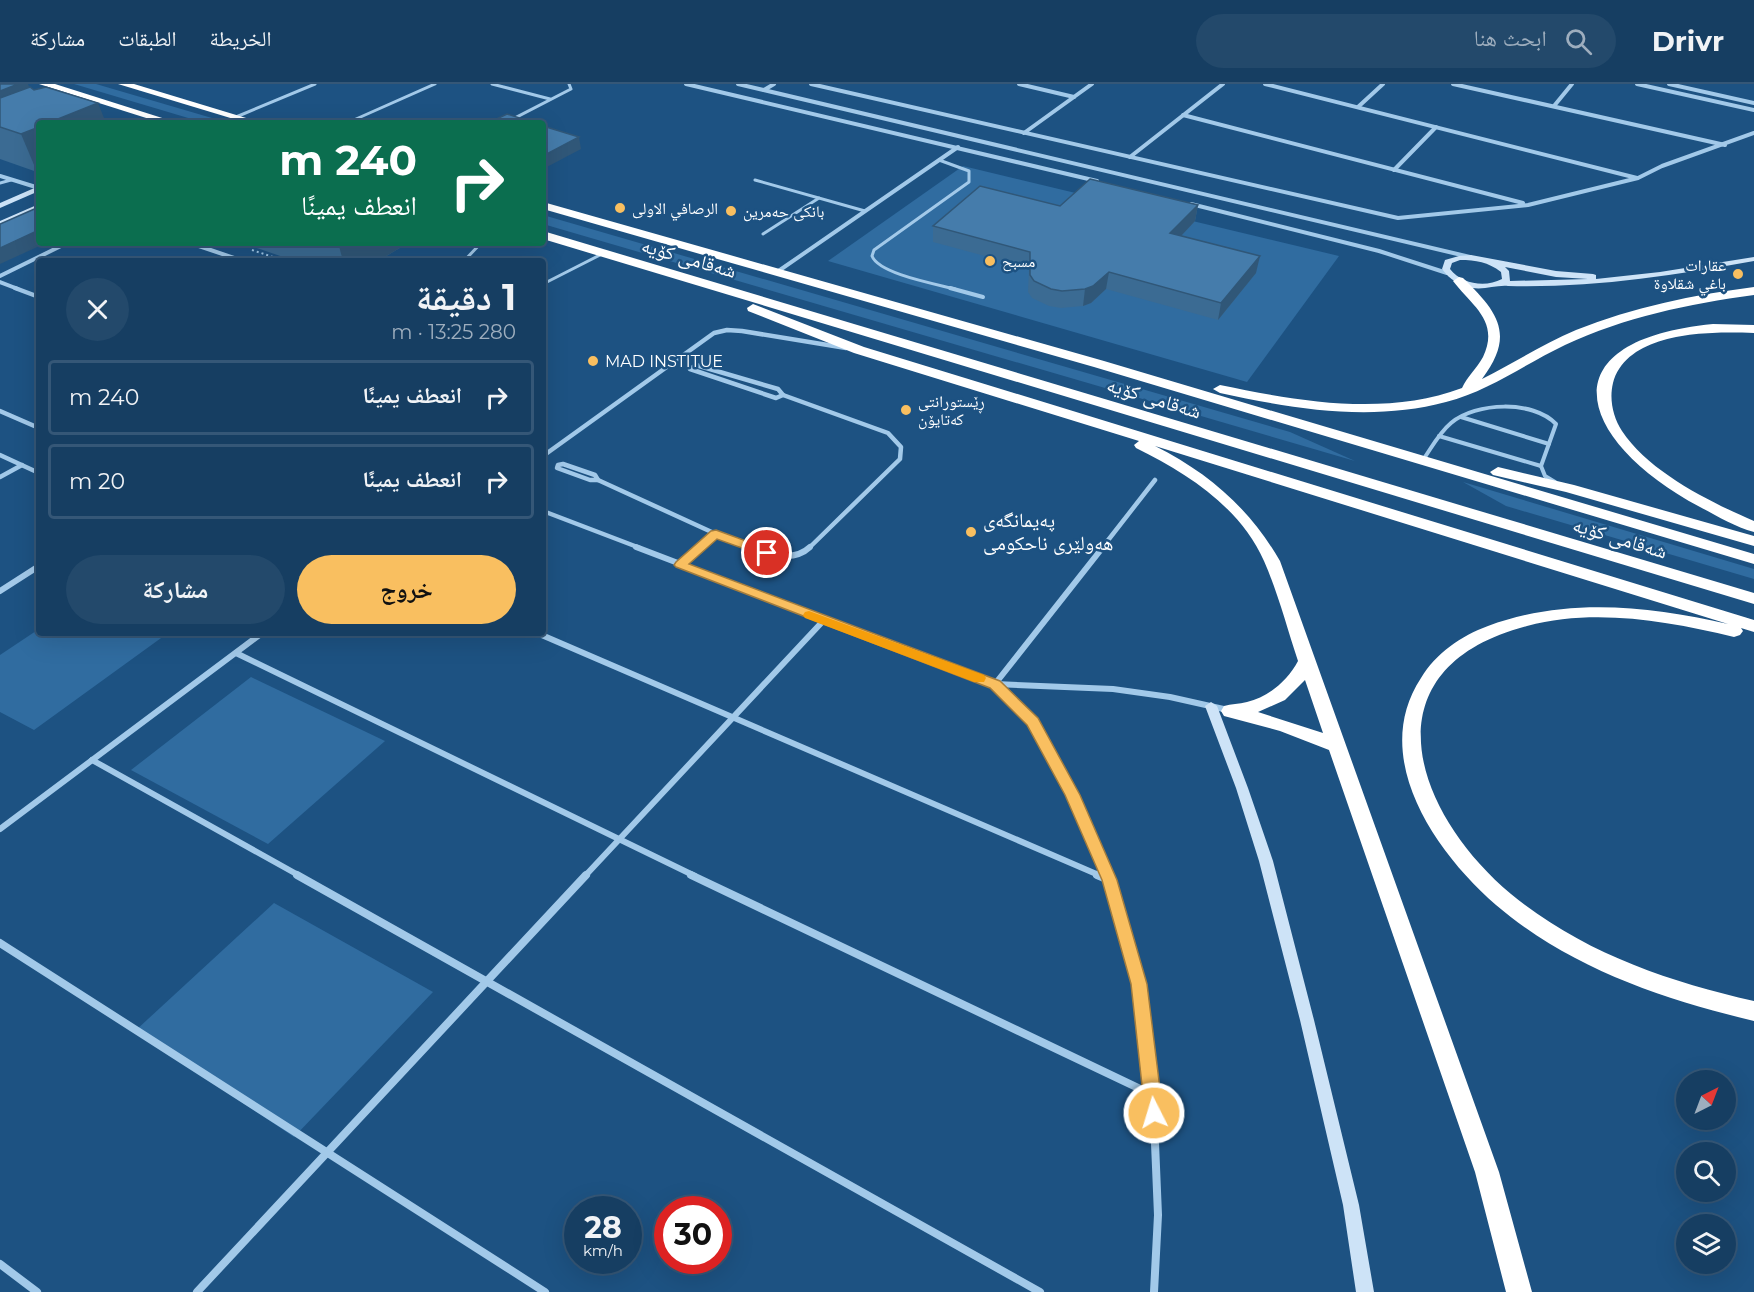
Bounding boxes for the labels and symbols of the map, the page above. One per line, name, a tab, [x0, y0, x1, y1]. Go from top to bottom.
place label: الرصافي الاولى	[632, 199, 718, 221]
marker: الرصافي الاولى	[613, 201, 627, 215]
place label: بانكی حه‌مرین	[743, 202, 824, 222]
marker: بانكی حه‌مرین	[724, 204, 738, 218]
street label: شەقامی کۆیە	[639, 233, 739, 283]
place label: مسبح	[1002, 252, 1035, 272]
marker: مسبح	[983, 254, 997, 268]
place label: عقارات باغي شقلاوة	[1654, 256, 1726, 296]
marker: عقارات باغي شقلاوة	[1731, 267, 1745, 281]
place label: MAD INSTITUE	[605, 352, 723, 371]
marker: MAD INSTITUE	[586, 354, 600, 368]
street label: شەقامی کۆیە	[1104, 372, 1204, 424]
place label: ڕێستورانتی کەتایۆن	[918, 392, 985, 430]
marker: ڕێستورانتی کەتایۆن	[899, 403, 913, 417]
place label: پەیمانگەی هەولێری ناحکومی	[983, 508, 1113, 555]
street label: شەقامی کۆیە	[1570, 512, 1670, 564]
marker: پەیمانگەی هەولێری ناحکومی	[964, 525, 978, 539]
pin	[741, 527, 792, 578]
north arrow	[1676, 1070, 1736, 1130]
position arrow	[1122, 1081, 1186, 1145]
speed limit sign: 30	[654, 1196, 732, 1274]

